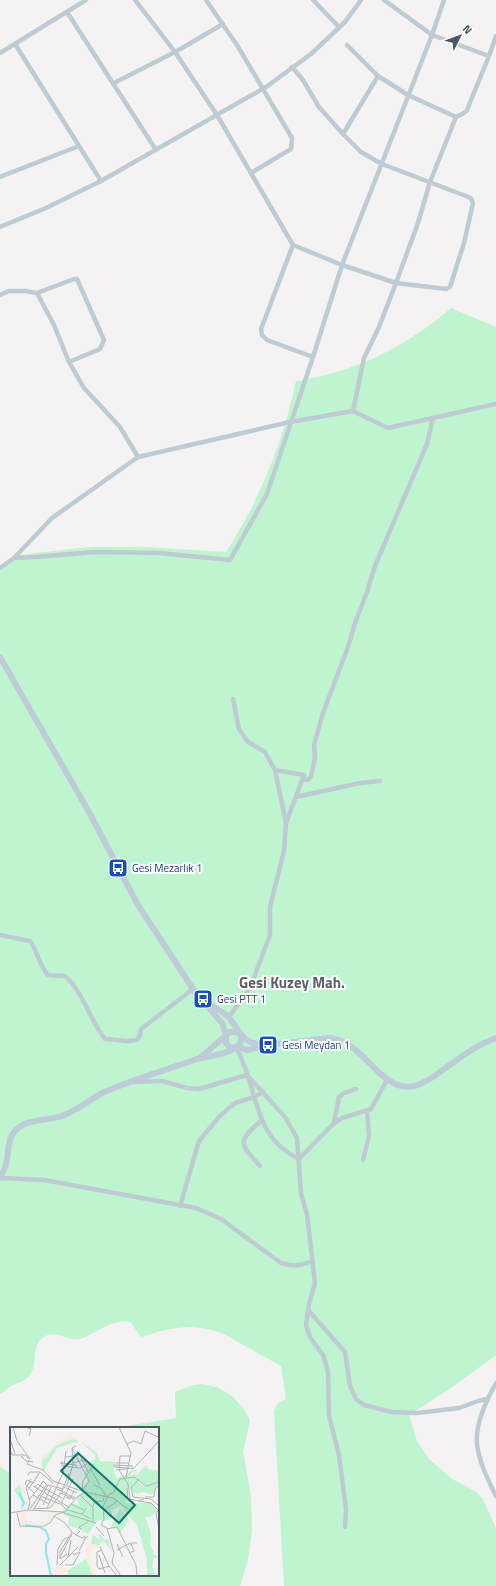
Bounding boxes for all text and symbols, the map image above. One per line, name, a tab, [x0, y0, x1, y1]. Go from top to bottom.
north arrow	[440, 16, 480, 56]
text: N	[459, 21, 476, 37]
bus stop icon: Gesi Mezarlık 1	[107, 857, 129, 879]
place label: Gesi Mezarlık 1	[132, 860, 202, 876]
district label: Gesi Kuzey Mah.	[239, 971, 345, 994]
bus stop icon: Gesi PTT 1	[192, 988, 214, 1010]
place label: Gesi PTT 1	[217, 991, 266, 1007]
bus stop icon: Gesi Meydan 1	[257, 1034, 279, 1056]
place label: Gesi Meydan 1	[282, 1037, 350, 1053]
inset map	[10, 1427, 159, 1576]

